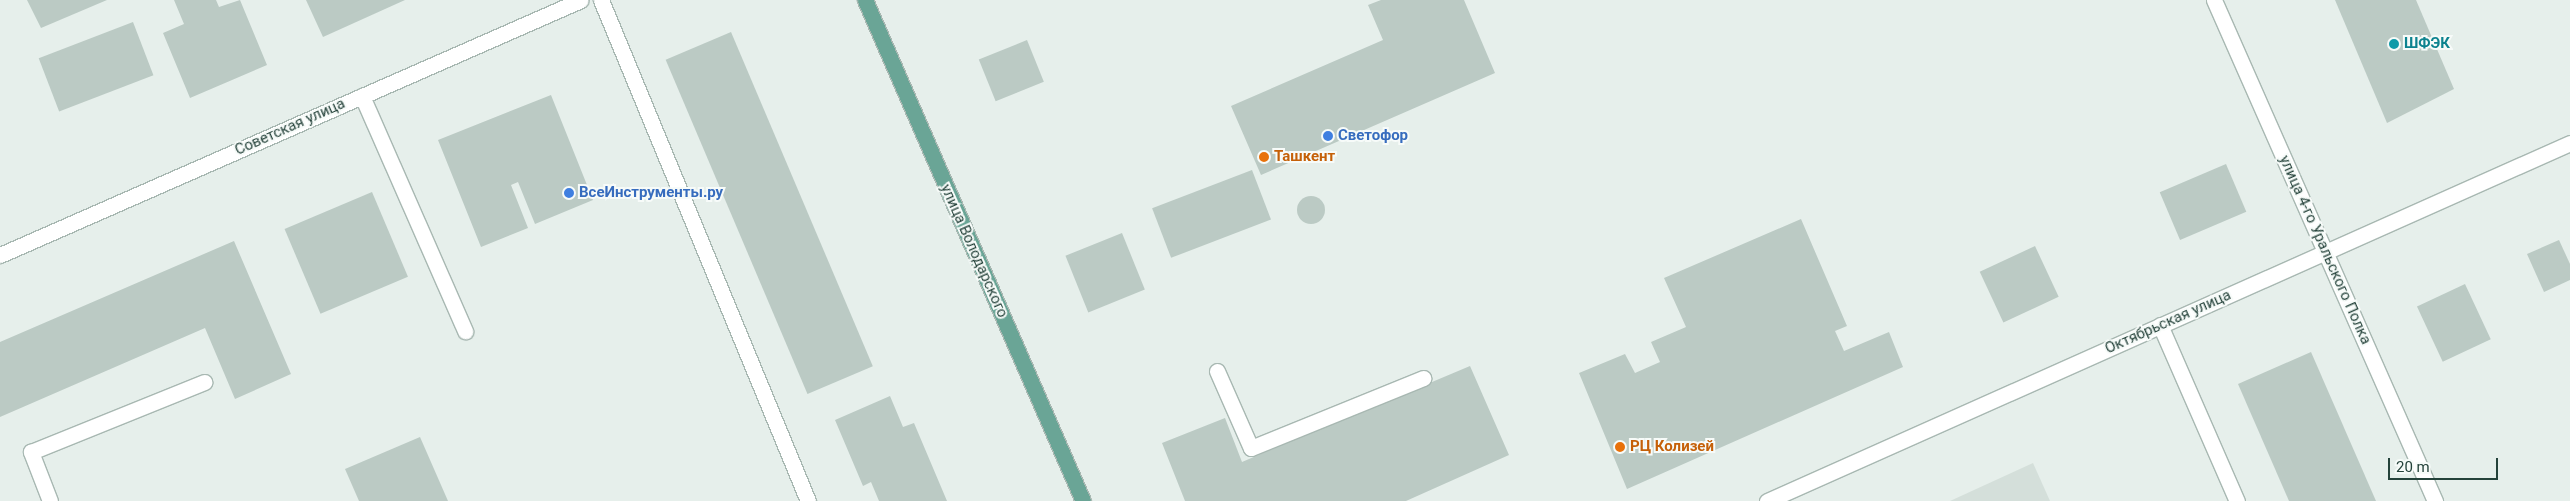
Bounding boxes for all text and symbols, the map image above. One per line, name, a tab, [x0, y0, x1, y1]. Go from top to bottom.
place label: ШФЭК	[2404, 35, 2450, 53]
marker: ШФЭК	[2388, 38, 2400, 50]
street label: Советская улица	[232, 95, 348, 159]
place label: Светофор	[1338, 127, 1408, 145]
marker: Светофор	[1322, 130, 1334, 142]
place label: Ташкент	[1274, 148, 1335, 166]
marker: Ташкент	[1258, 151, 1270, 163]
street label: улица 4-го Уральского Полка	[2275, 153, 2375, 347]
street label: улица Володарского	[936, 182, 1012, 320]
place label: ВсеИнструменты.ру	[579, 184, 723, 202]
marker: ВсеИнструменты.ру	[563, 187, 575, 199]
street label: Октябрьская улица	[2102, 286, 2234, 358]
place label: РЦ Колизей	[1630, 438, 1714, 456]
marker: РЦ Колизей	[1614, 441, 1626, 453]
scale bar	[2390, 448, 2500, 480]
text: 20 m	[2396, 458, 2430, 476]

